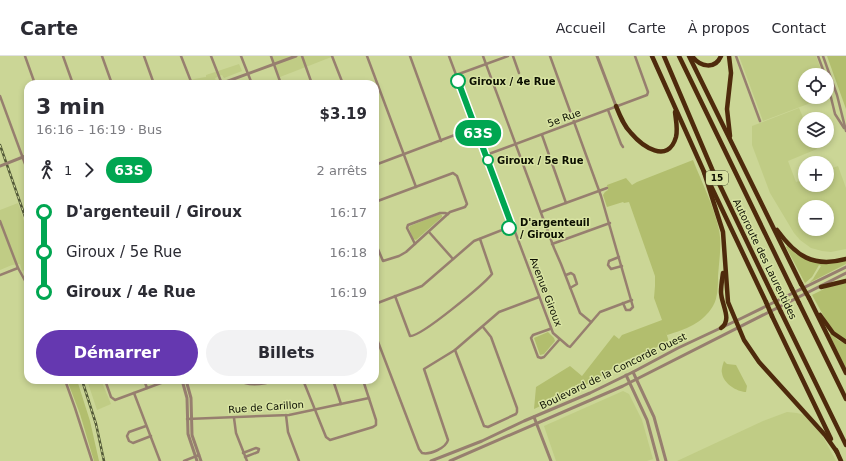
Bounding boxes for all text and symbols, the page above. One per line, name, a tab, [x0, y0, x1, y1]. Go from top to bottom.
text: Carte	[20, 17, 78, 39]
text: Accueil	[556, 20, 606, 36]
text: Carte	[628, 20, 666, 36]
text: À propos	[688, 20, 750, 36]
text: Contact	[772, 20, 826, 36]
map controls	[798, 68, 834, 236]
button: locate	[798, 68, 834, 104]
marker: Giroux / 4e Rue	[450, 73, 466, 89]
place label: Giroux / 4e Rue	[469, 76, 556, 87]
text: 3 min	[36, 94, 105, 119]
text: $3.19	[320, 105, 367, 123]
street label: 5e Rue	[546, 107, 582, 129]
button: layers	[798, 112, 834, 148]
line badge: 63S	[455, 120, 501, 146]
text: 16:16 – 16:19 · Bus	[36, 122, 162, 137]
text: 63S	[463, 125, 493, 141]
marker: Giroux / 5e Rue	[482, 154, 494, 166]
place label: Giroux / 5e Rue	[497, 155, 584, 166]
button: +	[798, 156, 834, 192]
icon: walk	[36, 159, 58, 181]
icon: forward	[78, 159, 100, 181]
text: 63S	[114, 162, 144, 178]
text: 1	[64, 163, 72, 178]
text: 2 arrêts	[317, 163, 367, 178]
road number: 15	[706, 171, 728, 185]
street label: Autoroute des Laurentides	[731, 197, 799, 321]
button: −	[798, 200, 834, 236]
text: D'argenteuil / Giroux	[66, 203, 242, 221]
text: 16:17	[330, 205, 367, 220]
place label: D'argenteuil / Giroux	[520, 217, 590, 240]
marker: D'argenteuil / Giroux	[501, 220, 517, 236]
text: Giroux / 5e Rue	[66, 243, 182, 261]
text: 16:18	[330, 245, 367, 260]
street label: Avenue Giroux	[528, 256, 564, 328]
text: Giroux / 4e Rue	[66, 283, 196, 301]
text: 16:19	[330, 285, 367, 300]
button: Démarrer	[36, 330, 198, 376]
button: Billets	[206, 330, 367, 376]
street label: Boulevard de la Concorde Ouest	[538, 331, 688, 411]
street label: Rue de Carillon	[228, 399, 304, 415]

